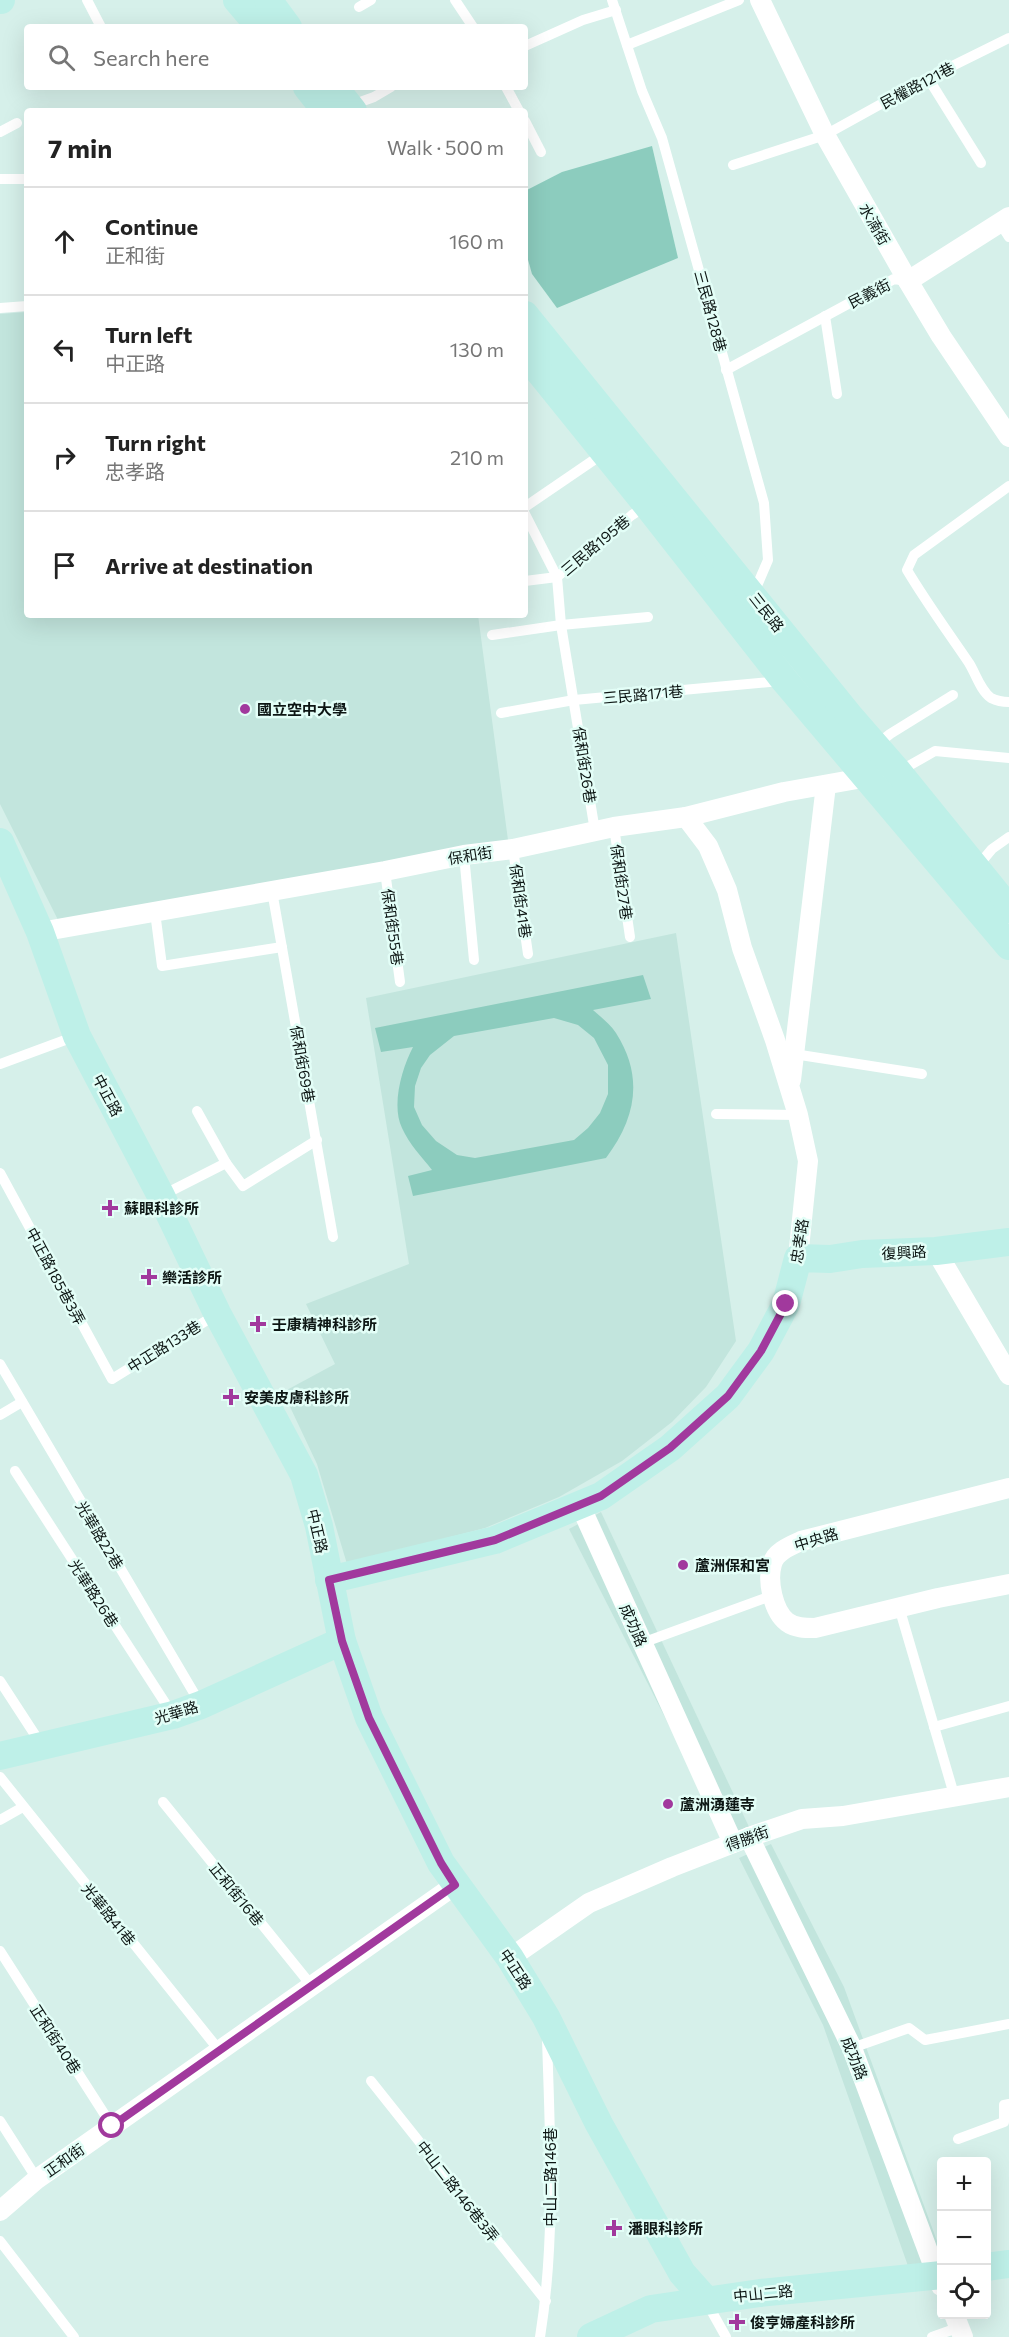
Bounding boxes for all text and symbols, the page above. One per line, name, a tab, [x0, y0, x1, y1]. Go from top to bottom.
search box	[24, 24, 528, 90]
icon: search	[45, 41, 78, 74]
text: Search here	[93, 44, 209, 71]
street label: 民權路121巷	[877, 58, 957, 112]
text: 7 min	[48, 132, 112, 163]
text: Walk · 500 m	[387, 135, 504, 159]
street label: 水湳街	[856, 200, 894, 248]
text: Continue	[105, 213, 198, 240]
icon: ahead	[48, 225, 81, 258]
text: 160 m	[449, 229, 504, 253]
text: 正和街	[105, 243, 165, 267]
street label: 三民路128巷	[691, 268, 731, 354]
street label: 民義街	[845, 275, 893, 311]
text: Turn left	[105, 321, 192, 348]
icon: left	[48, 333, 81, 366]
text: 130 m	[450, 337, 504, 361]
text: 中正路	[105, 351, 165, 375]
text: Turn right	[105, 429, 206, 456]
icon: right	[48, 441, 81, 474]
text: 210 m	[450, 445, 504, 469]
text: 忠孝路	[105, 459, 165, 483]
street label: 三民路195巷	[557, 511, 633, 579]
icon: arrive	[48, 549, 81, 582]
text: Arrive at destination	[105, 552, 313, 579]
street label: 三民路	[746, 589, 788, 635]
street label: 三民路171巷	[602, 682, 684, 706]
place label: 國立空中大學	[257, 700, 347, 718]
marker: 國立空中大學	[238, 702, 252, 716]
street label: 保和街26巷	[570, 725, 600, 805]
street label: 保和街	[446, 843, 494, 867]
street label: 保和街27巷	[608, 843, 636, 921]
street label: 保和街41巷	[507, 863, 535, 939]
street label: 保和街55巷	[379, 887, 407, 967]
street label: 保和街69巷	[287, 1024, 319, 1104]
street label: 中正路	[89, 1071, 127, 1119]
marker: 蘇眼科診所	[101, 1199, 119, 1217]
place label: 蘇眼科診所	[124, 1199, 199, 1217]
street label: 忠孝路	[787, 1217, 811, 1265]
street label: 中正路185巷3弄	[23, 1224, 89, 1328]
street label: 復興路	[881, 1242, 927, 1262]
marker: 樂活診所	[140, 1268, 158, 1286]
place label: 樂活診所	[162, 1268, 222, 1286]
route end	[772, 1290, 798, 1316]
marker: 壬康精神科診所	[249, 1315, 267, 1333]
place label: 壬康精神科診所	[272, 1315, 377, 1333]
street label: 中正路133巷	[124, 1316, 204, 1376]
marker: 安美皮膚科診所	[222, 1388, 240, 1406]
place label: 安美皮膚科診所	[244, 1388, 349, 1406]
street label: 光華路22巷	[73, 1498, 127, 1572]
street label: 中正路	[304, 1507, 332, 1555]
street label: 中央路	[792, 1524, 840, 1554]
street label: 光華路26巷	[65, 1556, 123, 1630]
place label: 蘆洲保和宮	[695, 1556, 770, 1574]
marker: 蘆洲保和宮	[676, 1558, 690, 1572]
street label: 成功路	[617, 1601, 651, 1649]
street label: 光華路	[152, 1697, 200, 1727]
place label: 蘆洲湧蓮寺	[680, 1795, 755, 1813]
marker: 蘆洲湧蓮寺	[661, 1797, 675, 1811]
street label: 得勝街	[723, 1822, 771, 1854]
street label: 正和街16巷	[206, 1859, 268, 1929]
street label: 光華路41巷	[78, 1879, 140, 1949]
street label: 中正路	[496, 1945, 536, 1993]
street label: 正和街40巷	[27, 2001, 85, 2077]
street label: 成功路	[838, 2034, 872, 2082]
route start	[98, 2112, 124, 2138]
street label: 中山二路146巷	[541, 2127, 559, 2227]
street label: 中山二路146巷3弄	[413, 2137, 503, 2245]
street label: 正和街	[40, 2140, 88, 2180]
map controls	[937, 2157, 991, 2319]
button: +	[937, 2157, 991, 2211]
button: −	[937, 2211, 991, 2265]
marker: 潘眼科診所	[605, 2219, 623, 2237]
place label: 潘眼科診所	[628, 2219, 703, 2237]
button: locate	[937, 2265, 991, 2319]
street label: 中山二路	[732, 2281, 794, 2305]
marker: 俊亨婦產科診所	[728, 2313, 746, 2331]
place label: 俊亨婦產科診所	[750, 2313, 855, 2331]

